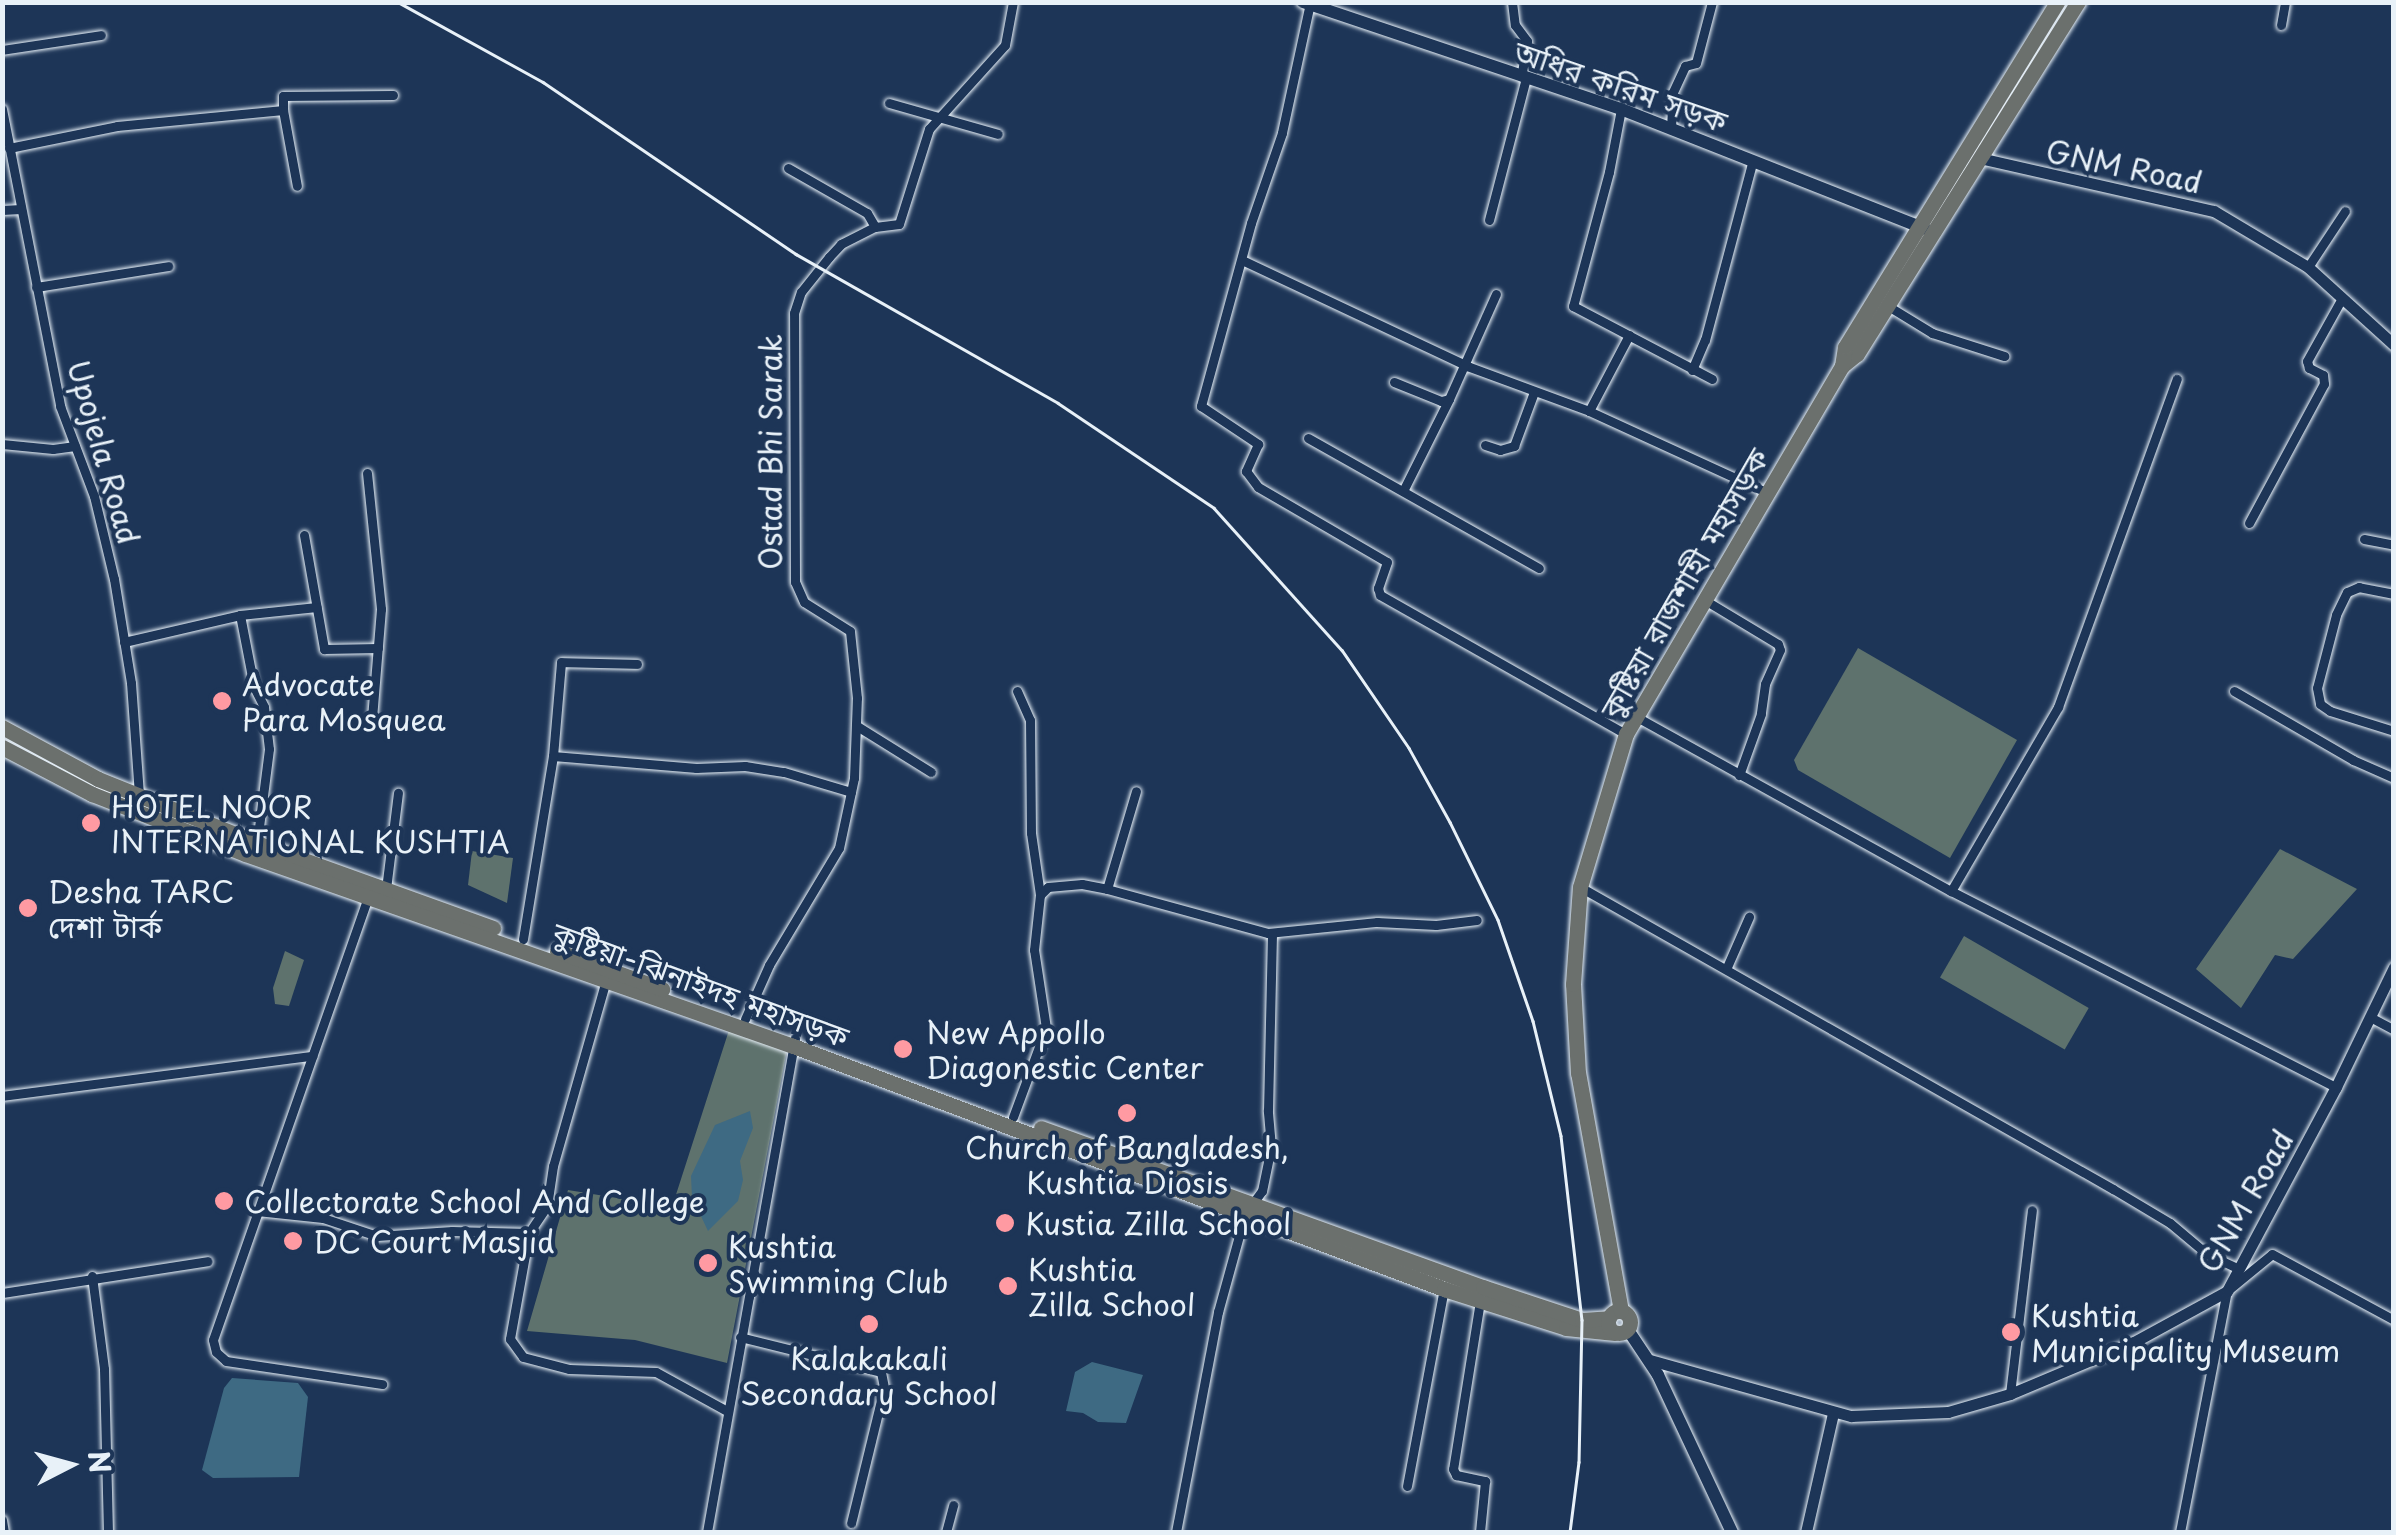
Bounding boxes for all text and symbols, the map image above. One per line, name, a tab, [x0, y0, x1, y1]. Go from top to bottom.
street label: অধির করিম সড়ক	[1510, 33, 1732, 139]
street label: GNM Road	[2042, 132, 2206, 200]
street label: Ostad Bhi Sarak	[752, 333, 788, 571]
street label: Upojela Road	[61, 356, 147, 548]
street label: কুষ্টিয়া রাজশাহী মহাসড়ক	[1592, 442, 1776, 724]
place label: Advocate Para Mosquea	[242, 666, 447, 736]
marker: Advocate Para Mosquea	[211, 690, 233, 712]
place label: HOTEL NOOR INTERNATIONAL KUSHTIA	[111, 788, 508, 858]
marker: HOTEL NOOR INTERNATIONAL KUSHTIA	[80, 812, 102, 834]
place label: Desha TARC দেশা টার্ক	[48, 873, 233, 944]
marker: Desha TARC দেশা টার্ক	[17, 897, 39, 919]
street label: কুষ্টিয়া-ঝিনাইদহ মহাসড়ক	[548, 914, 854, 1054]
place label: New Appollo Diagonestic Center	[926, 1014, 1204, 1084]
marker: New Appollo Diagonestic Center	[890, 1036, 916, 1062]
marker: Church of Bangladesh, Kushtia Diosis	[1116, 1102, 1138, 1124]
street label: GNM Road	[2189, 1123, 2301, 1279]
place label: Church of Bangladesh, Kushtia Diosis	[965, 1129, 1289, 1200]
place label: Collectorate School And College	[244, 1183, 705, 1219]
marker: Collectorate School And College	[213, 1190, 235, 1212]
place label: Kustia Zilla School	[1025, 1205, 1292, 1241]
marker: Kustia Zilla School	[994, 1212, 1016, 1234]
place label: DC Court Masjid	[313, 1223, 557, 1259]
place label: Kushtia Swimming Club	[728, 1228, 950, 1298]
marker: DC Court Masjid	[282, 1230, 304, 1252]
place label: Kushtia Zilla School	[1028, 1251, 1196, 1322]
marker: Kushtia Swimming Club	[697, 1252, 719, 1274]
marker: Kushtia Zilla School	[997, 1275, 1019, 1297]
place label: Kushtia Municipality Museum	[2031, 1297, 2340, 1368]
marker: Kalakakali Secondary School	[858, 1313, 880, 1335]
marker: Kushtia Municipality Museum	[2000, 1321, 2022, 1343]
place label: Kalakakali Secondary School	[740, 1340, 998, 1410]
north arrow	[20, 1415, 120, 1515]
text: N	[78, 1449, 123, 1475]

